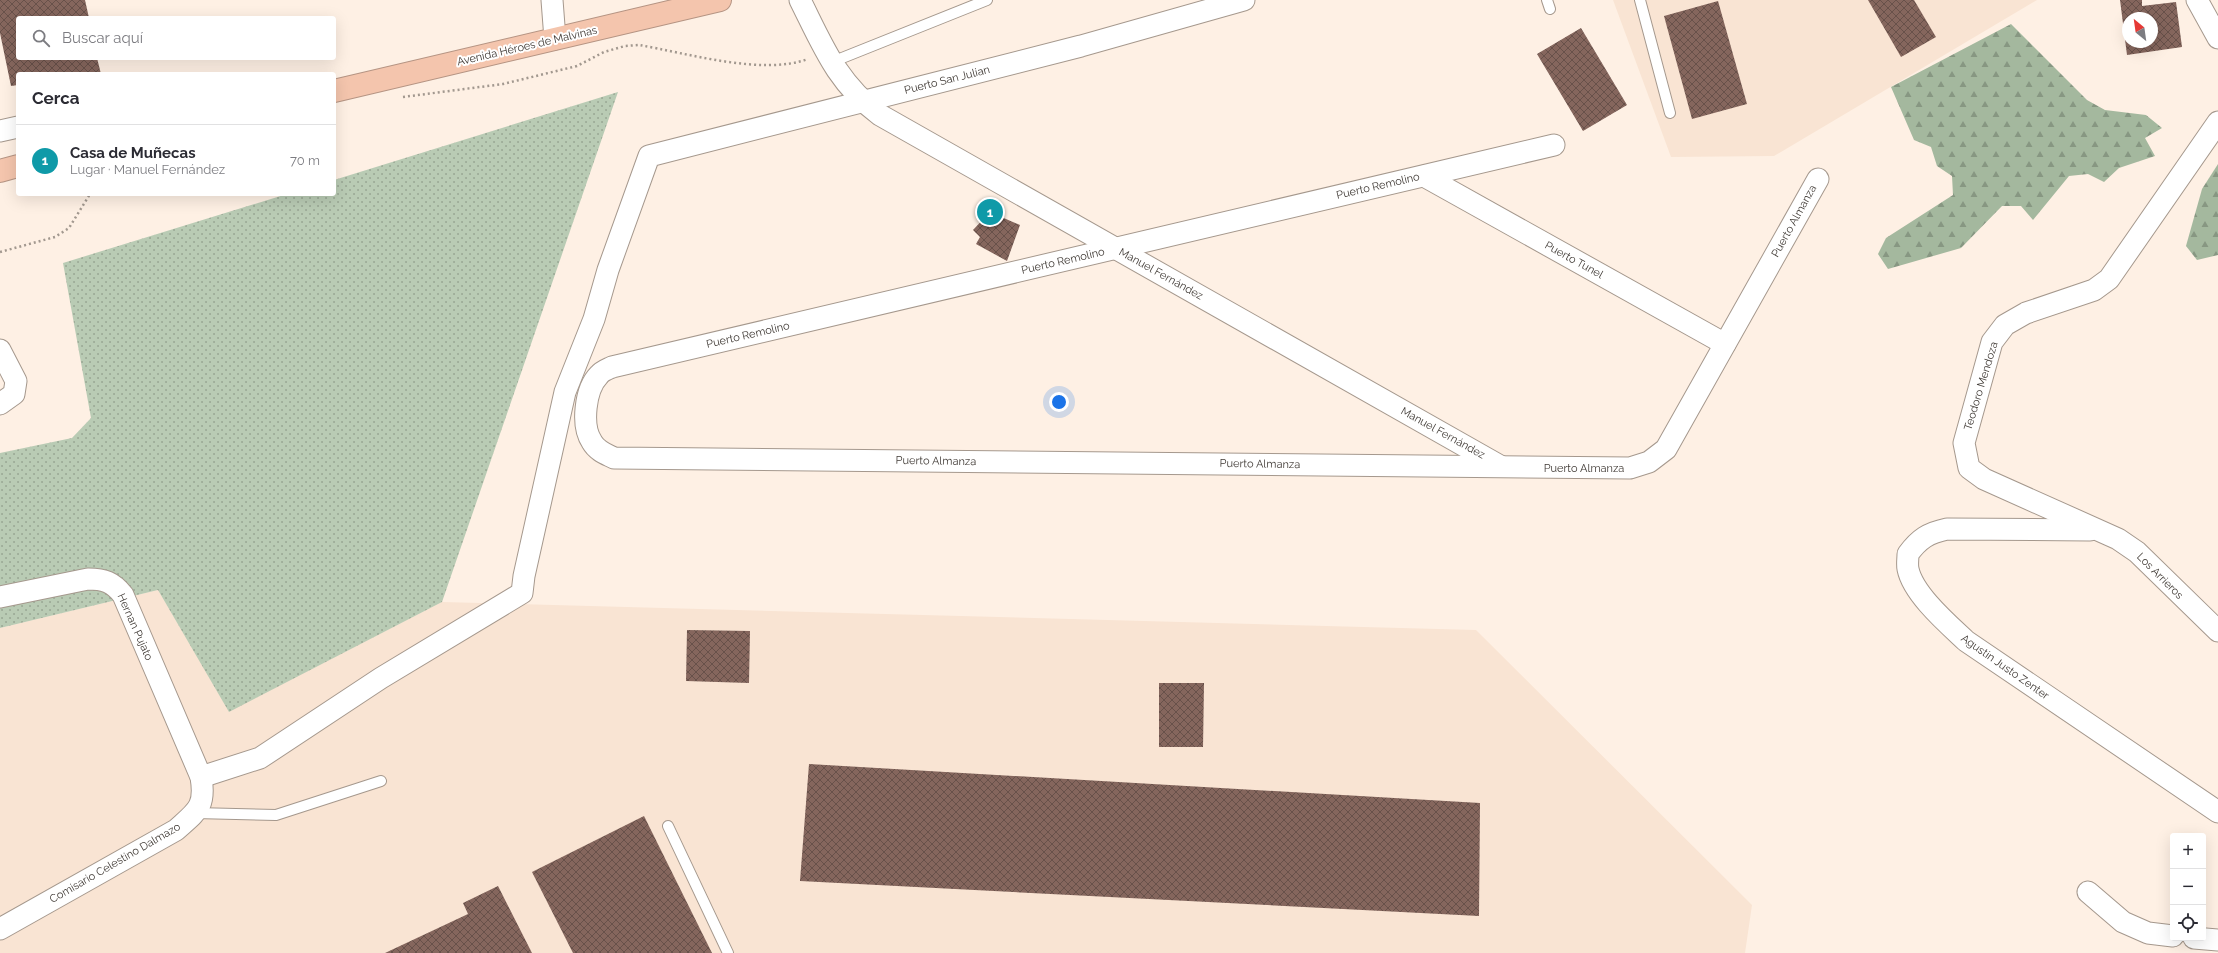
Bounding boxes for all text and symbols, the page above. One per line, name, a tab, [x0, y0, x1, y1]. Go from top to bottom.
north arrow	[2122, 12, 2158, 48]
search box	[16, 16, 336, 60]
street label: Avenida Héroes de Malvinas	[456, 24, 598, 68]
icon: search	[30, 27, 52, 49]
text: Buscar aquí	[62, 29, 143, 47]
street label: Puerto San Julian	[903, 63, 991, 97]
text: Cerca	[32, 88, 80, 108]
text: Casa de Muñecas	[70, 144, 196, 162]
text: 1	[42, 153, 48, 168]
text: 70 m	[290, 153, 320, 168]
text: Lugar · Manuel Fernández	[70, 162, 225, 177]
street label: Puerto Remolino	[1335, 170, 1421, 202]
street label: Puerto Almanza	[1769, 183, 1819, 259]
pin: 1	[977, 197, 1003, 227]
street label: Puerto Tunel	[1543, 239, 1605, 281]
street label: Puerto Remolino	[1020, 245, 1106, 277]
street label: Manuel Fernández	[1117, 245, 1206, 303]
street label: Puerto Remolino	[705, 319, 791, 351]
street label: Teodoro Mendoza	[1961, 340, 2001, 432]
your location	[1049, 392, 1069, 412]
street label: Manuel Fernández	[1399, 404, 1488, 462]
street label: Puerto Almanza	[896, 454, 976, 468]
street label: Puerto Almanza	[1220, 457, 1300, 471]
street label: Puerto Almanza	[1544, 462, 1624, 475]
street label: Los Arrieros	[2134, 550, 2186, 602]
street label: Hernan Pujato	[114, 592, 156, 663]
street label: Agustin Justo Zenter	[1959, 632, 2052, 702]
street label: Comisario Celestino Dalmazo	[47, 820, 183, 906]
map controls	[2170, 833, 2206, 941]
button: +	[2170, 833, 2206, 869]
button: −	[2170, 869, 2206, 905]
button: locate	[2170, 905, 2206, 941]

